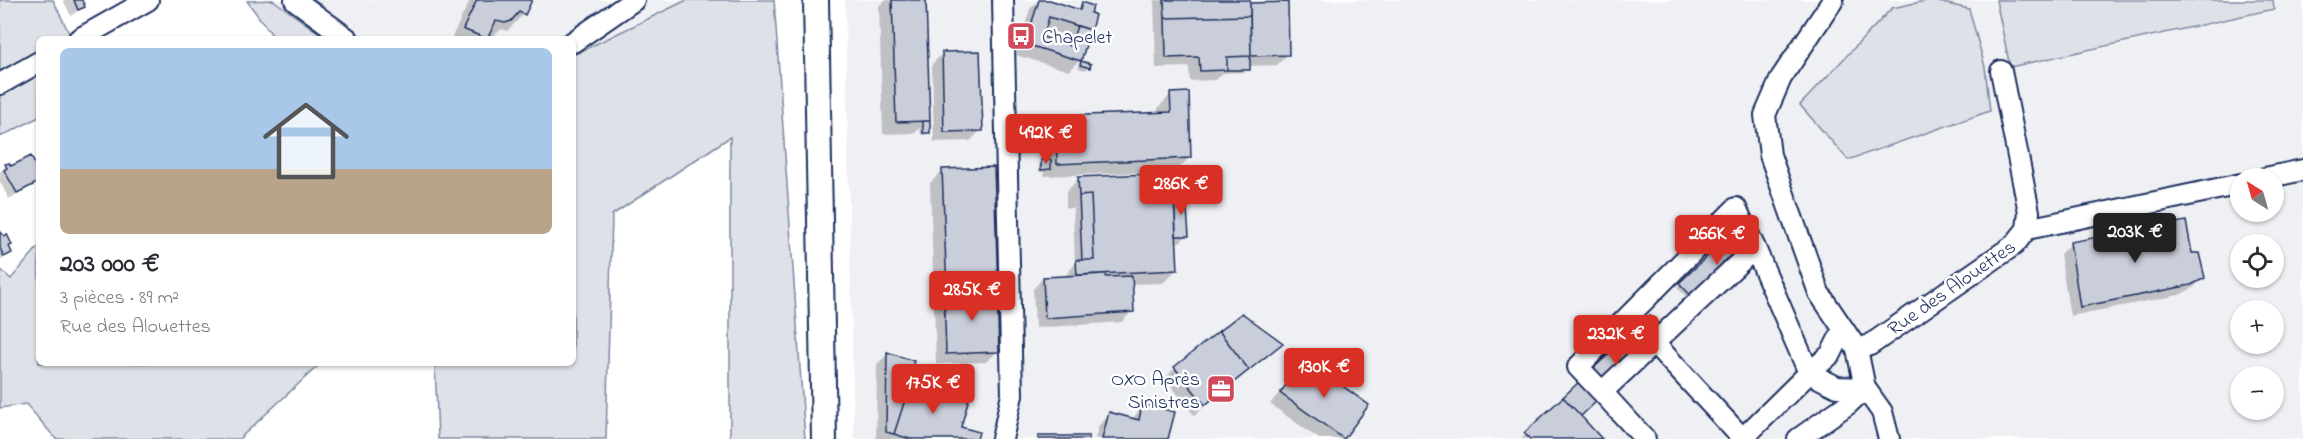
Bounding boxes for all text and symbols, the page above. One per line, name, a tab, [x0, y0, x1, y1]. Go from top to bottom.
bus stop icon: Chapelet	[1005, 20, 1037, 52]
place label: Chapelet	[1042, 24, 1112, 53]
icon: home	[252, 87, 360, 195]
pin: 492K €	[997, 114, 1095, 165]
text: 492K €	[1020, 119, 1072, 148]
pin: 286K €	[1132, 165, 1230, 216]
north arrow	[2230, 168, 2284, 222]
map controls	[2230, 168, 2284, 420]
text: 286K €	[1154, 170, 1208, 199]
pin: 203K €	[2086, 213, 2184, 264]
pin: 266K €	[1668, 215, 1766, 266]
text: 203K €	[2107, 218, 2163, 247]
text: 266K €	[1689, 220, 1745, 249]
street label: Rue des Alouettes	[1882, 234, 2023, 344]
button: locate	[2230, 234, 2284, 288]
text: 203 000 €	[60, 246, 160, 284]
pin: 285K €	[923, 271, 1021, 322]
text: 285K €	[943, 276, 1001, 305]
text: 3 pièces · 89 m²	[60, 284, 179, 313]
button: +	[2230, 300, 2284, 354]
text: Rue des Alouettes	[60, 313, 211, 342]
pin: 232K €	[1567, 315, 1665, 366]
text: 232K €	[1588, 320, 1644, 349]
pin: 130K €	[1275, 348, 1373, 399]
text: 130K €	[1298, 353, 1350, 382]
pin: 175K €	[884, 364, 982, 415]
place label: OXO Après Sinistres	[1111, 366, 1200, 418]
button: −	[2230, 366, 2284, 420]
text: 175K €	[906, 369, 960, 398]
office icon: OXO Après Sinistres	[1205, 373, 1237, 405]

